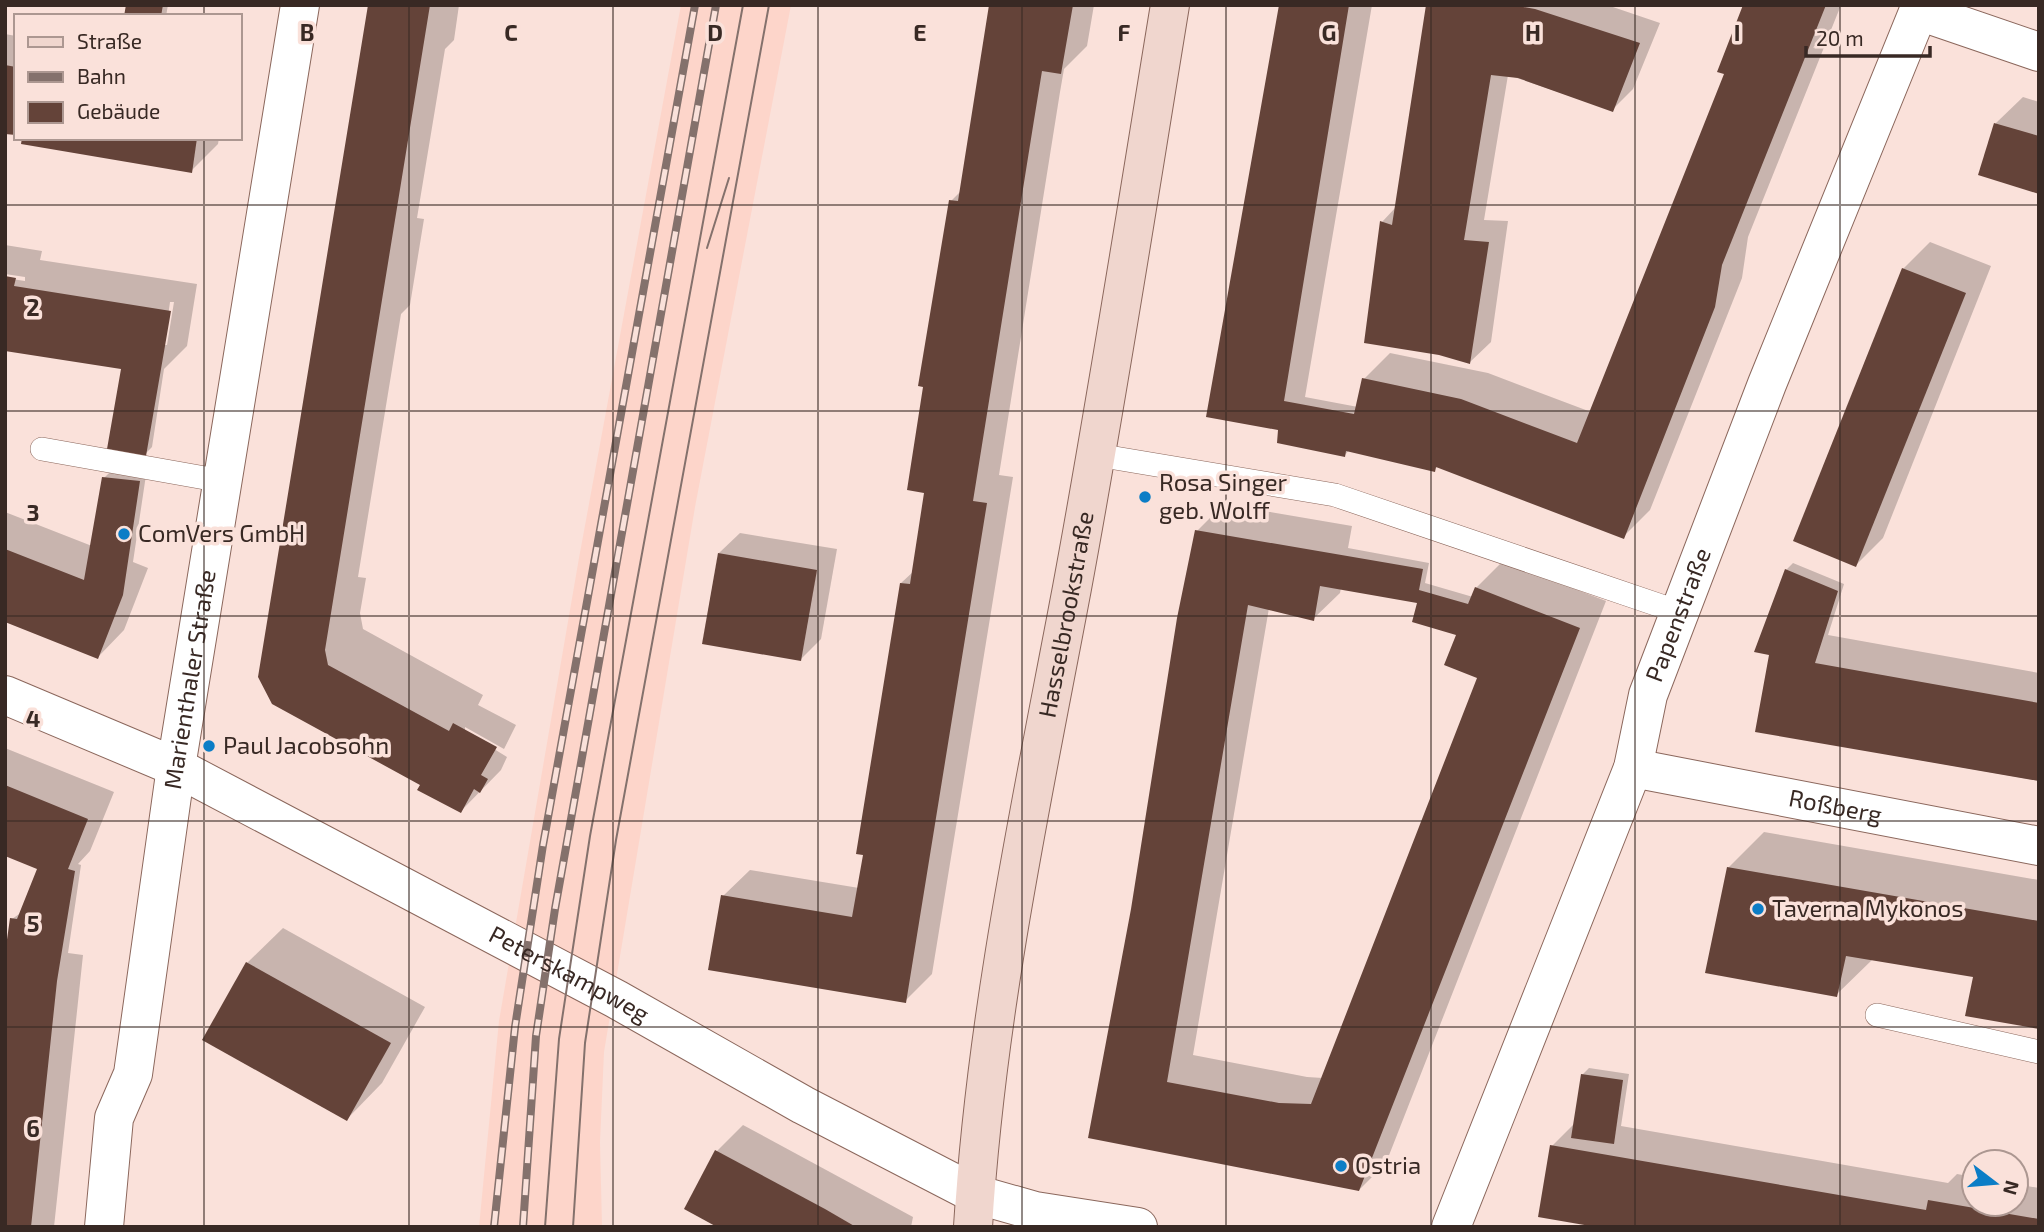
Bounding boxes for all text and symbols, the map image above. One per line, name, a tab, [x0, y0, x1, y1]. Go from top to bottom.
legend	[14, 14, 242, 140]
scale bar	[1806, 14, 1930, 58]
text: B	[300, 18, 314, 46]
text: C	[504, 18, 518, 46]
text: D	[707, 18, 723, 46]
text: E	[913, 18, 927, 46]
text: F	[1118, 18, 1131, 46]
text: G	[1322, 18, 1336, 46]
text: H	[1525, 18, 1541, 46]
text: I	[1734, 18, 1740, 46]
text: 20 m	[1816, 25, 1864, 50]
text: Straße	[77, 28, 142, 53]
text: Bahn	[77, 63, 126, 88]
text: Gebäude	[77, 98, 160, 123]
text: 2	[26, 293, 40, 321]
place label: Rosa Singer geb. Wolff	[1159, 467, 1288, 524]
marker: Rosa Singer geb. Wolff	[1137, 489, 1153, 505]
text: 3	[26, 498, 40, 526]
street label: Hasselbrookstraße	[1031, 509, 1099, 720]
place label: ComVers GmbH	[138, 518, 305, 547]
marker: ComVers GmbH	[116, 526, 132, 542]
street label: Papenstraße	[1638, 543, 1716, 686]
street label: Marienthaler Straße	[157, 567, 221, 791]
text: 4	[26, 704, 40, 732]
place label: Paul Jacobsohn	[223, 730, 389, 759]
marker: Paul Jacobsohn	[201, 738, 217, 754]
street label: Roßberg	[1787, 782, 1884, 829]
place label: Taverna Mykonos	[1772, 893, 1963, 922]
marker: Taverna Mykonos	[1750, 901, 1766, 917]
text: 5	[27, 909, 39, 937]
street label: Peterskampweg	[485, 919, 655, 1028]
text: 6	[26, 1114, 40, 1142]
north arrow	[1960, 1148, 2030, 1218]
place label: Ostria	[1355, 1150, 1421, 1179]
marker: Ostria	[1333, 1158, 1349, 1174]
text: N	[1999, 1178, 2025, 1198]

